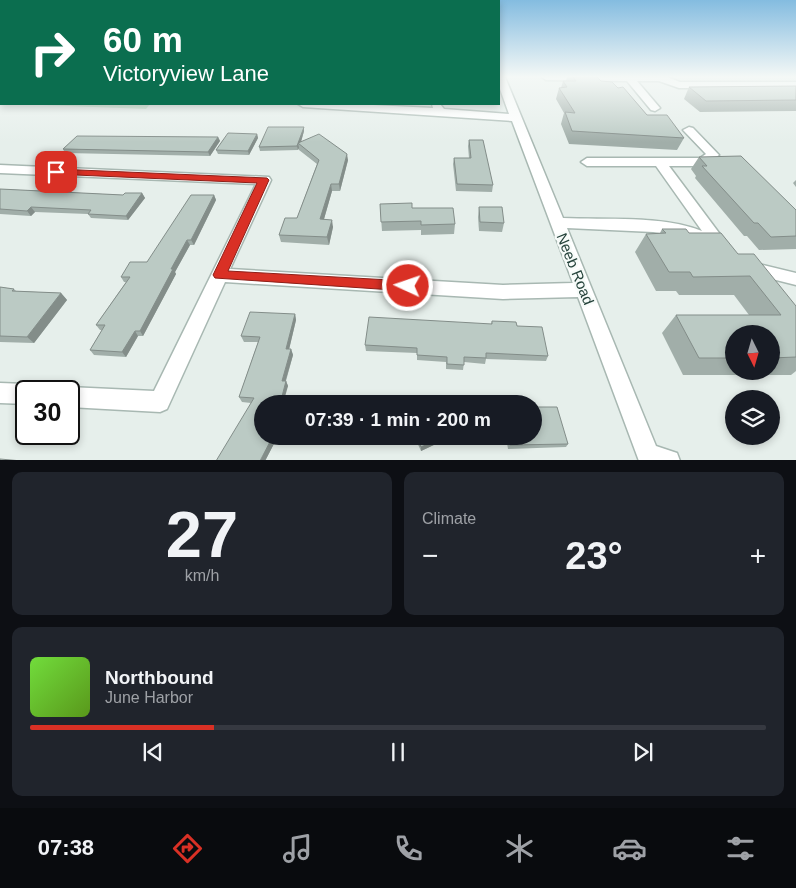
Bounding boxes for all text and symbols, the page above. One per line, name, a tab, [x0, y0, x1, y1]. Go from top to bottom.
icon: right	[20, 20, 85, 85]
text: 60 m	[103, 20, 183, 59]
text: Victoryview Lane	[103, 61, 269, 86]
pin	[35, 151, 77, 193]
icon: arrive	[42, 158, 70, 186]
street label: Neeb Road	[553, 230, 598, 307]
position arrow	[381, 259, 433, 311]
north arrow	[725, 325, 780, 380]
map controls	[725, 325, 780, 445]
speed limit sign: 30	[15, 380, 80, 445]
button: layers	[725, 390, 780, 445]
text: 07:39 · 1 min · 200 m	[305, 409, 491, 430]
text: 27	[166, 498, 238, 571]
text: Climate	[422, 510, 476, 527]
text: 23°	[565, 535, 623, 577]
text: −	[422, 540, 438, 571]
text: +	[750, 540, 766, 571]
text: km/h	[185, 567, 219, 584]
text: Northbound	[105, 667, 214, 688]
text: June Harbor	[105, 689, 193, 706]
icon: previous	[139, 738, 167, 766]
icon: pause	[384, 738, 412, 766]
icon: next	[629, 738, 657, 766]
icon: directions	[170, 831, 205, 866]
icon: music	[280, 831, 315, 866]
icon: phone	[391, 831, 426, 866]
icon: climate	[502, 831, 537, 866]
icon: car	[612, 831, 647, 866]
icon: filters	[723, 831, 758, 866]
text: 07:38	[38, 835, 94, 860]

